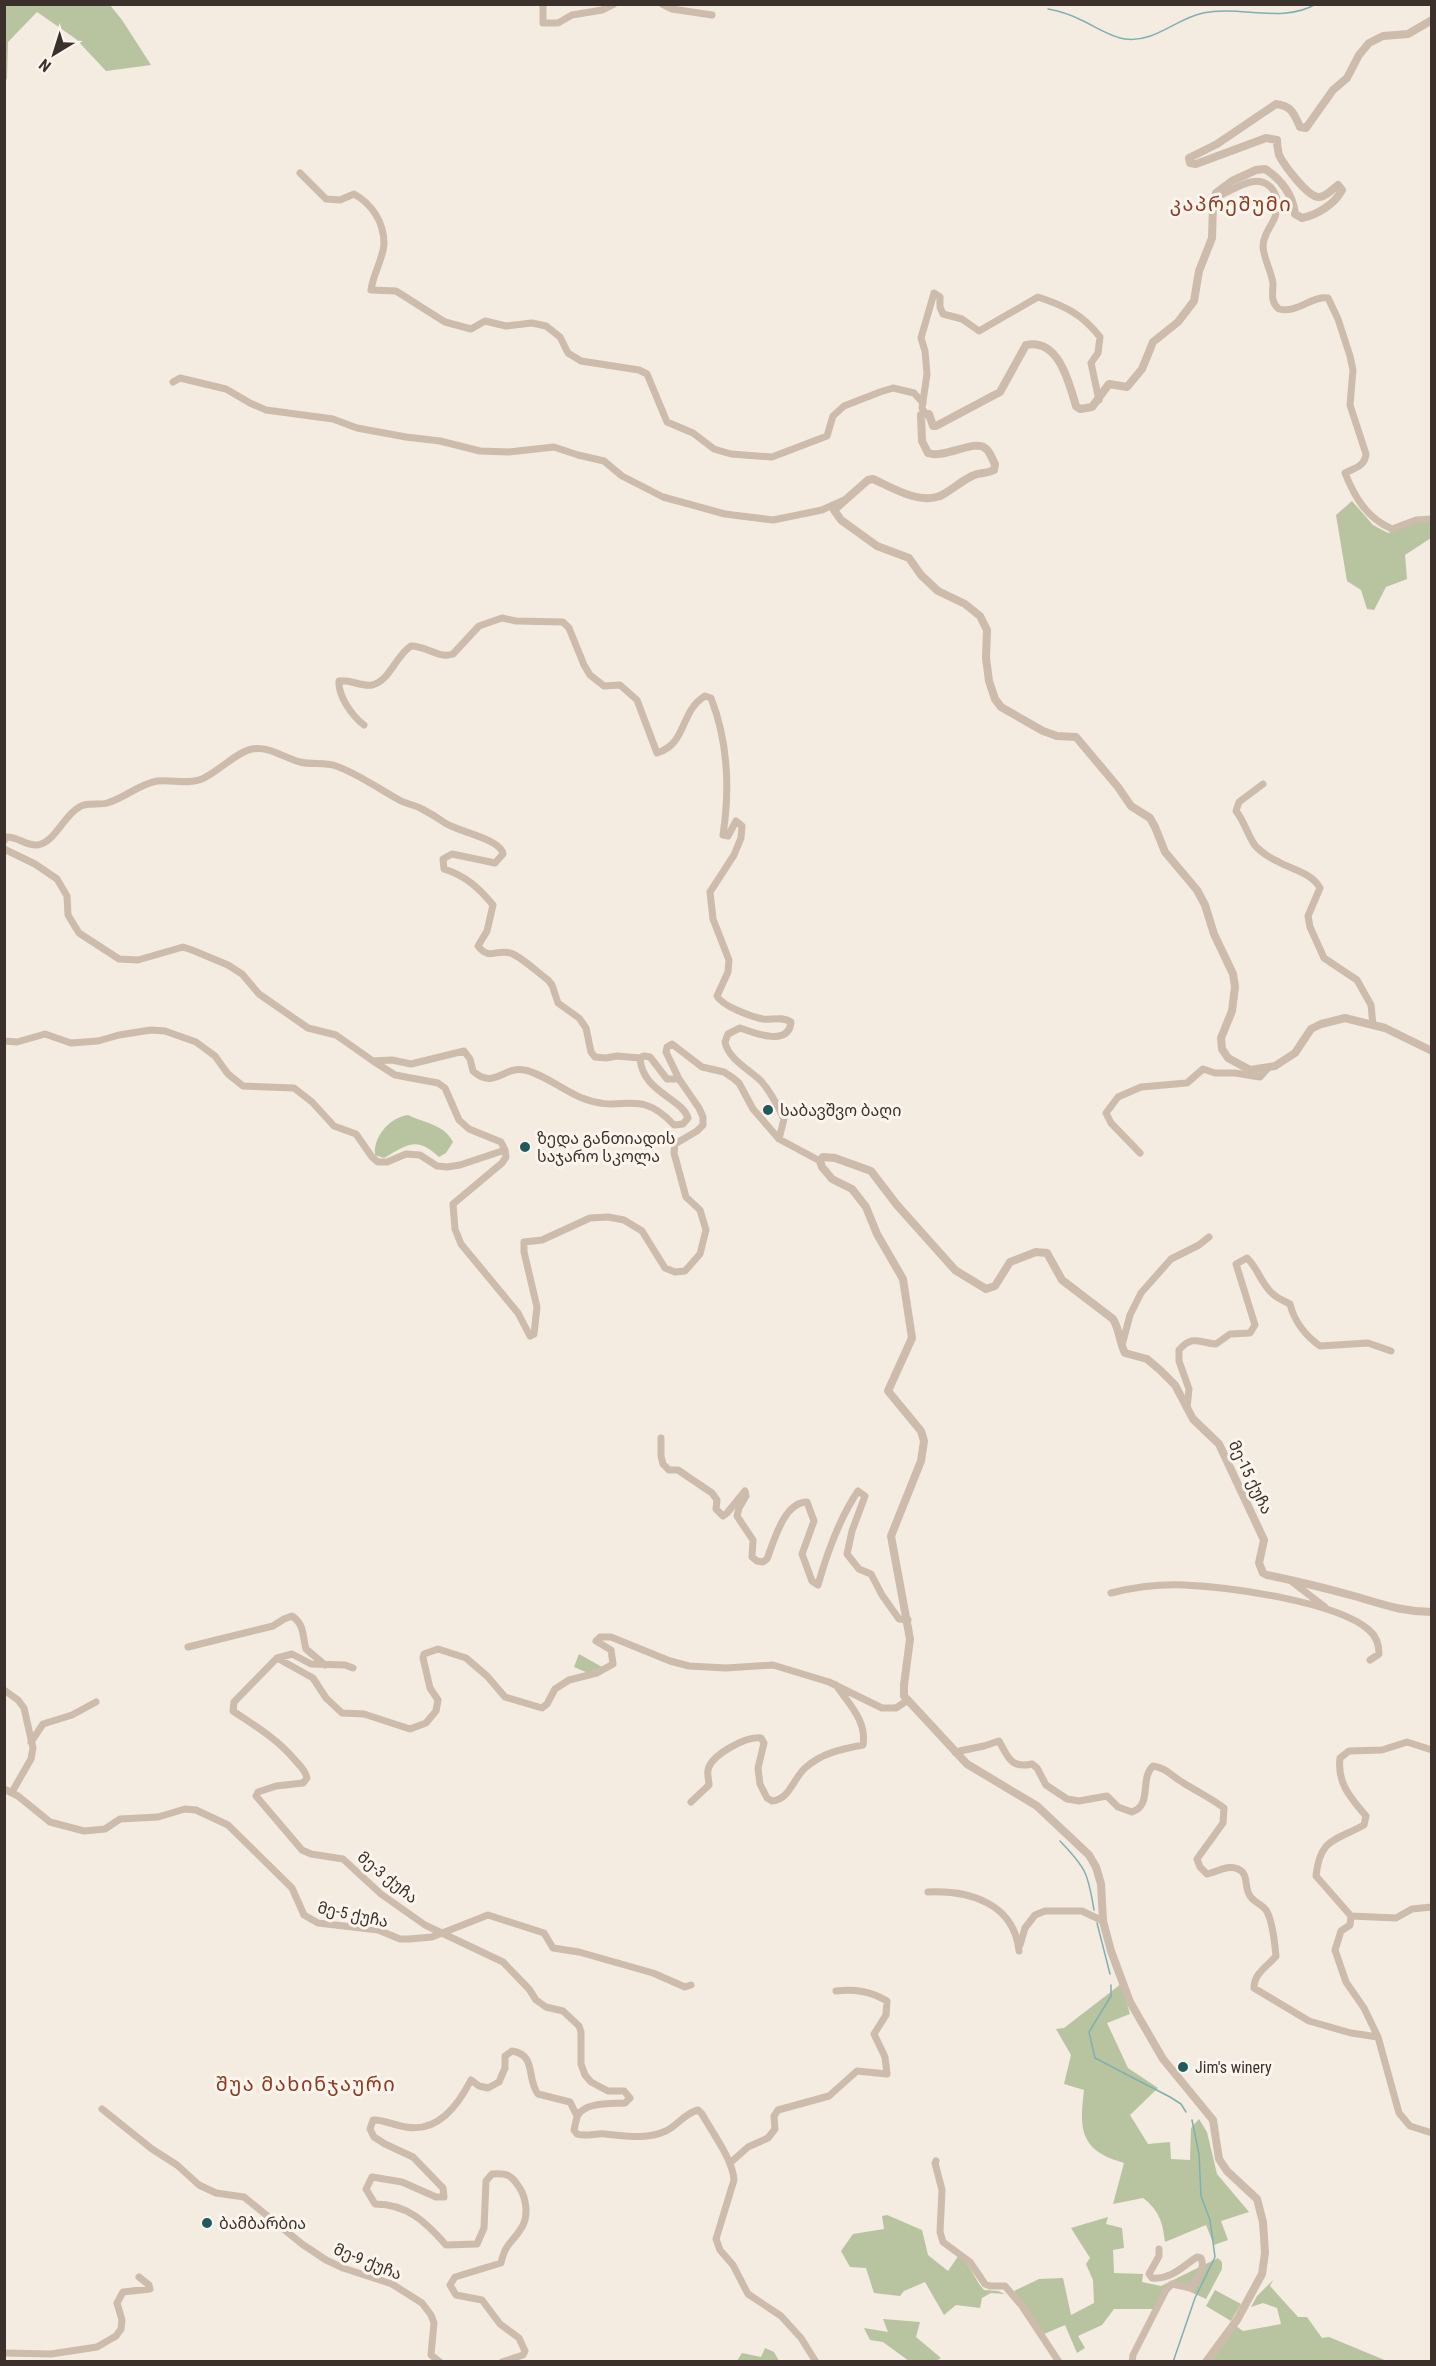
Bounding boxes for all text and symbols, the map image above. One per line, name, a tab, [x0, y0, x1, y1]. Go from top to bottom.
north arrow	[24, 24, 84, 84]
text: N	[35, 55, 55, 76]
district label: კაპრეშუმი	[1170, 192, 1292, 216]
place label: საბავშვო ბაღი	[780, 1101, 901, 1120]
marker: საბავშვო ბაღი	[761, 1103, 775, 1117]
place label: ზედა განთიადის საჯარო სკოლა	[537, 1129, 675, 1167]
marker: ზედა განთიადის საჯარო სკოლა	[518, 1140, 532, 1154]
street label: მე-15 ქუჩა	[1225, 1437, 1277, 1517]
street label: მე-3 ქუჩა	[354, 1847, 422, 1907]
street label: მე-5 ქუჩა	[316, 1898, 390, 1931]
place label: Jim's winery	[1195, 2058, 1272, 2077]
marker: Jim's winery	[1176, 2060, 1190, 2074]
district label: შუა მახინჯაური	[216, 2072, 396, 2096]
place label: ბამბარბია	[219, 2214, 306, 2233]
marker: ბამბარბია	[200, 2216, 214, 2230]
street label: მე-9 ქუჩა	[331, 2239, 405, 2284]

